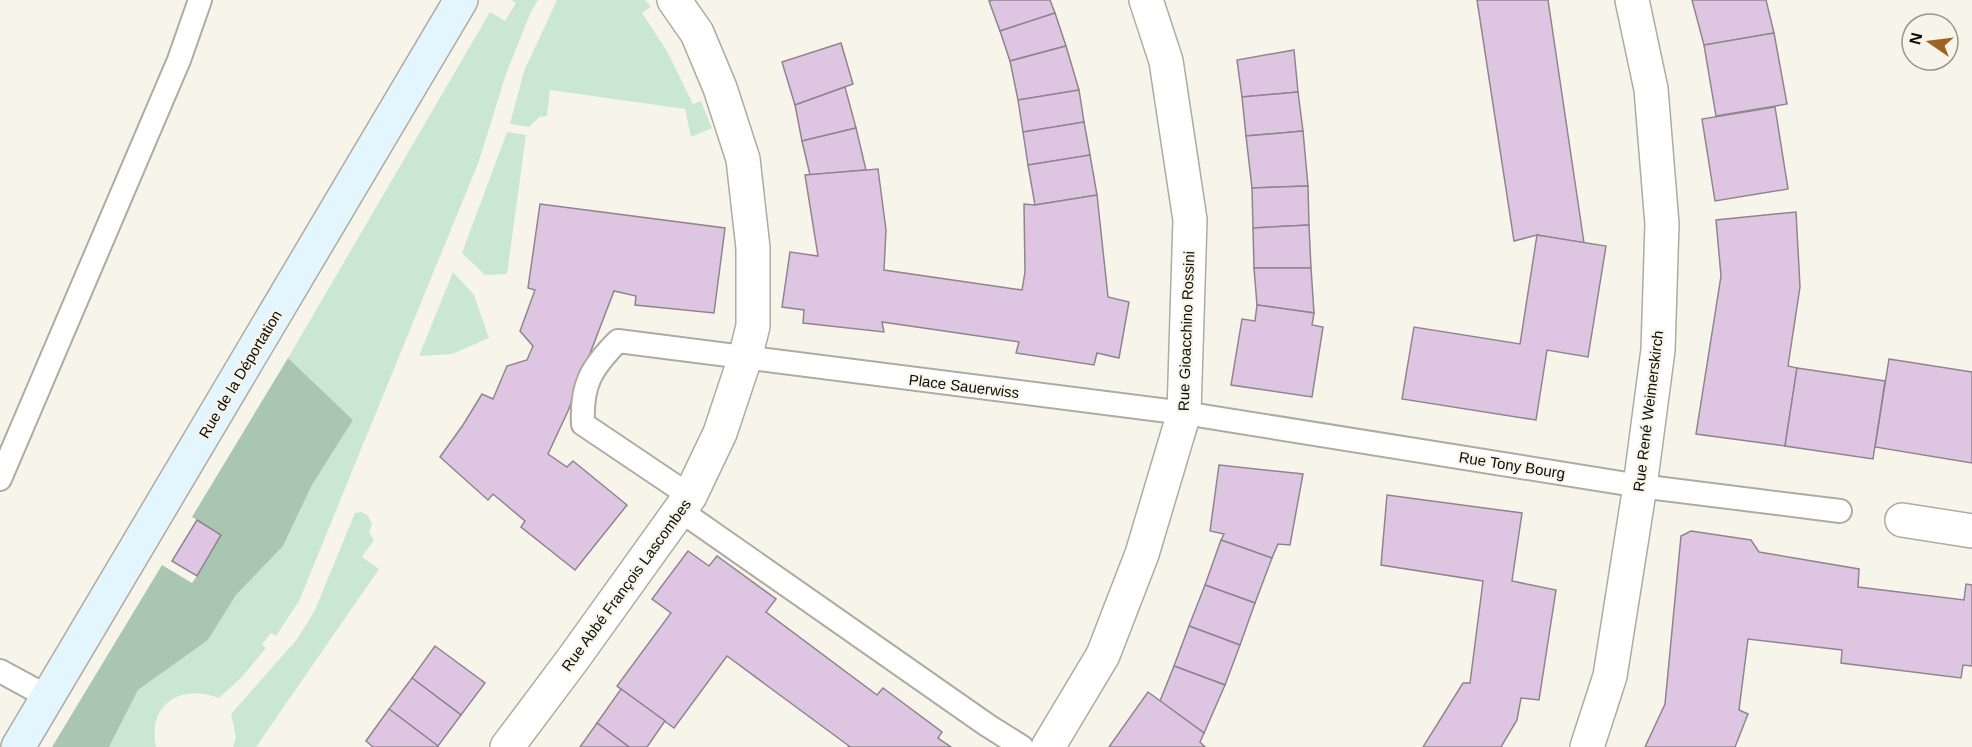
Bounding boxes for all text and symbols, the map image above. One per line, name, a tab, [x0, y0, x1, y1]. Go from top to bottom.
north arrow	[1900, 12, 1960, 72]
text: N	[1906, 31, 1926, 46]
street label: Rue Gioacchino Rossini	[1175, 251, 1197, 411]
street label: Rue de la Déportation	[195, 307, 285, 441]
street label: Rue René Weimerskirch	[1630, 329, 1666, 493]
street label: Place Sauerwiss	[908, 371, 1020, 401]
street label: Rue Tony Bourg	[1458, 448, 1566, 482]
street label: Rue Abbé François Lascombes	[558, 496, 694, 674]

